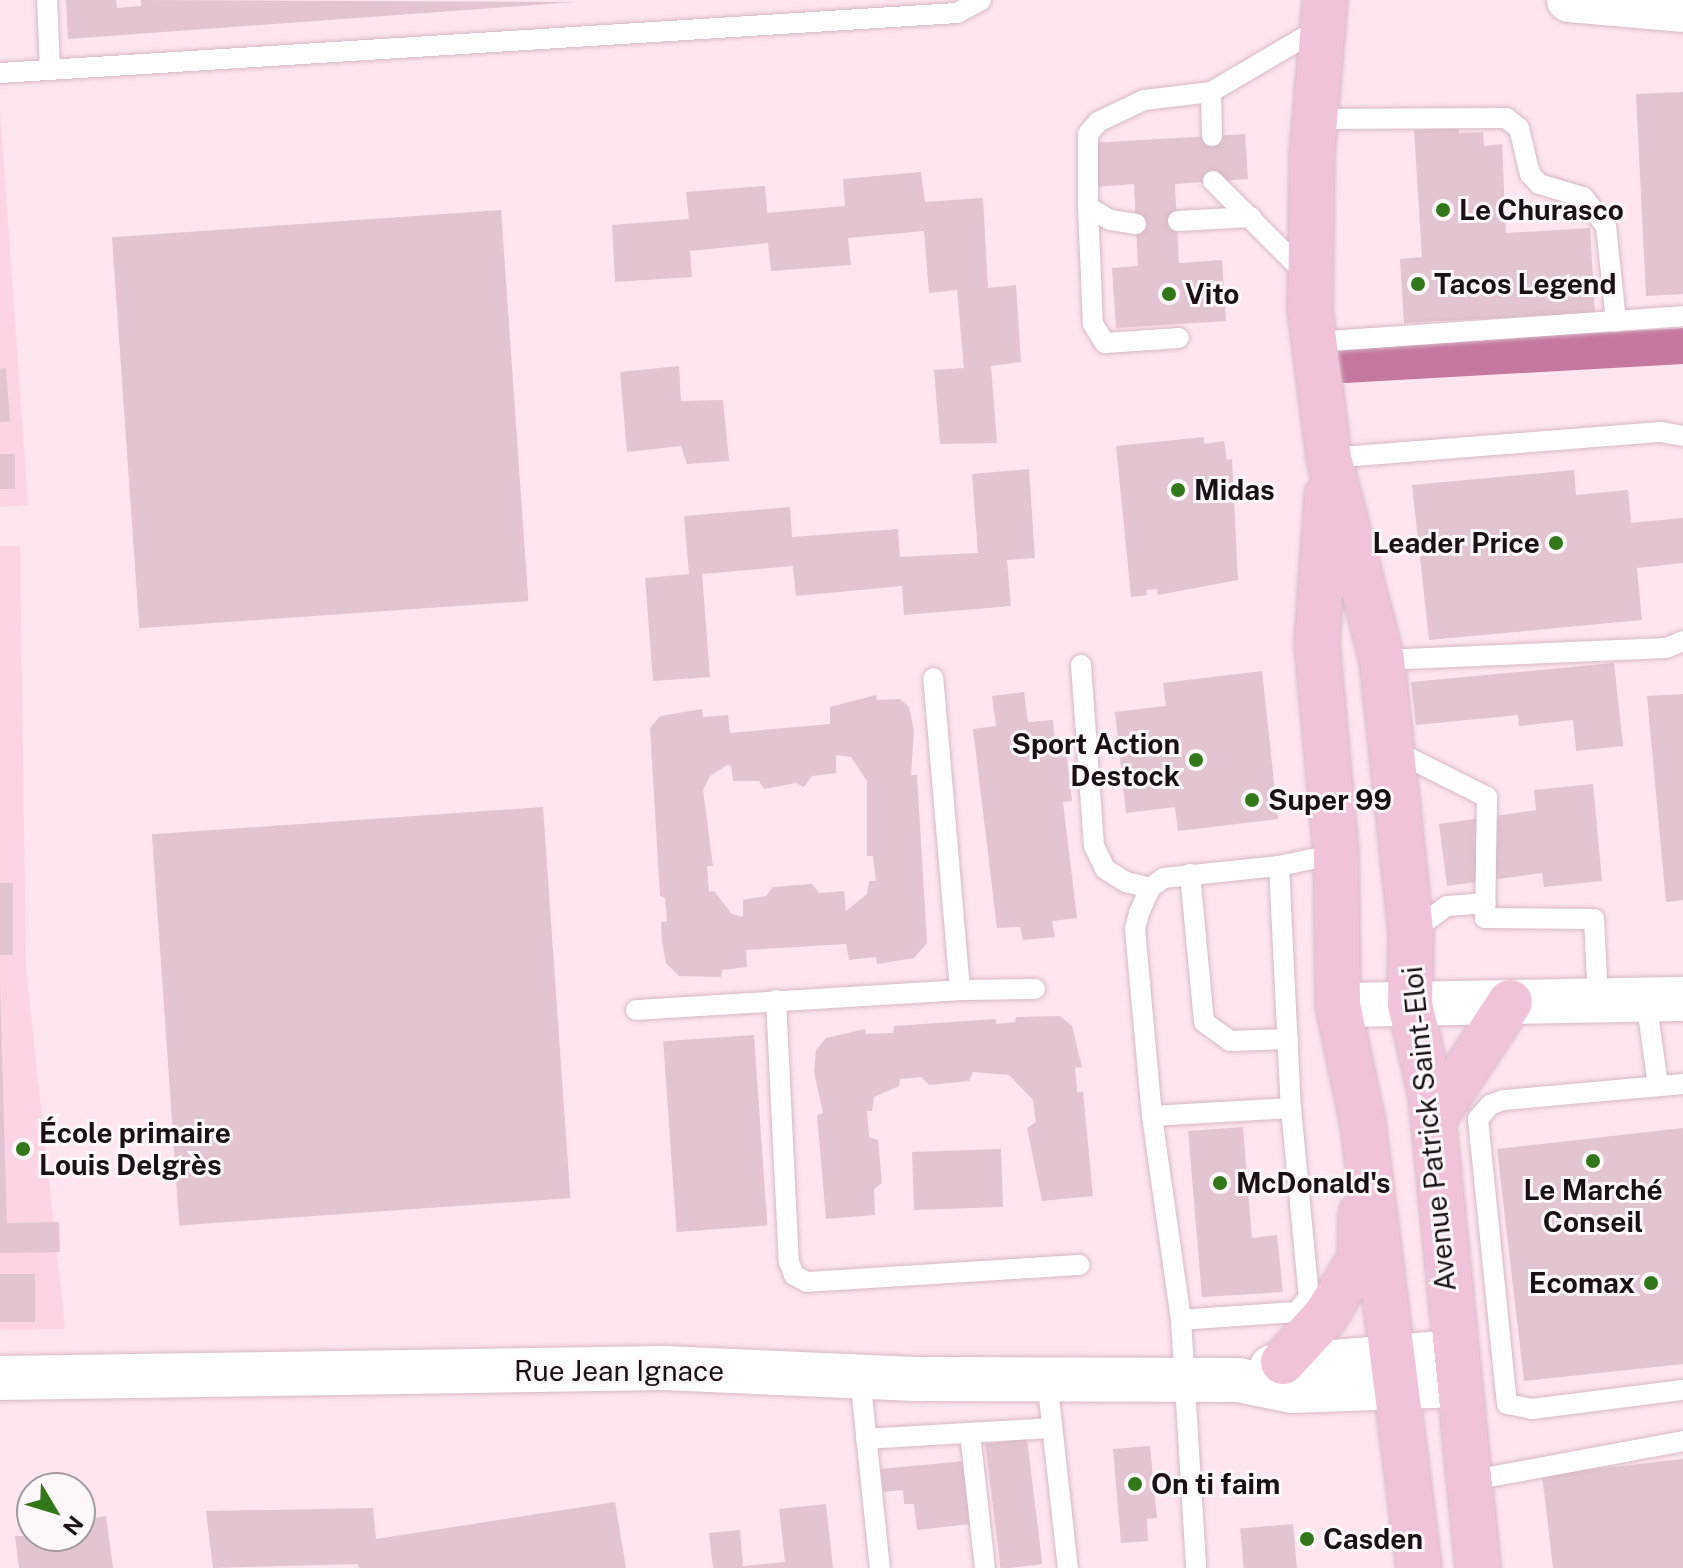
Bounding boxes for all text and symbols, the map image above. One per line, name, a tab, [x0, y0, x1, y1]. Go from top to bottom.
place label: Le Churasco	[1459, 193, 1624, 227]
marker: Le Churasco	[1434, 201, 1452, 219]
place label: Tacos Legend	[1434, 267, 1617, 301]
marker: Tacos Legend	[1409, 275, 1427, 293]
place label: Vito	[1185, 277, 1239, 311]
marker: Vito	[1160, 285, 1178, 303]
place label: Midas	[1194, 473, 1275, 507]
marker: Midas	[1169, 481, 1187, 499]
place label: Leader Price	[1372, 526, 1540, 560]
marker: Leader Price	[1547, 534, 1565, 552]
place label: Sport Action Destock	[1012, 727, 1180, 793]
marker: Sport Action Destock	[1187, 751, 1205, 769]
place label: Super 99	[1268, 783, 1392, 817]
marker: Super 99	[1243, 791, 1261, 809]
street label: Avenue Patrick Saint-Eloi	[1395, 965, 1463, 1293]
place label: École primaire Louis Delgrès	[39, 1116, 231, 1182]
marker: École primaire Louis Delgrès	[14, 1140, 32, 1158]
marker: Le Marché Conseil	[1584, 1152, 1602, 1170]
place label: McDonald's	[1236, 1166, 1390, 1200]
place label: Le Marché Conseil	[1523, 1173, 1663, 1239]
marker: McDonald's	[1211, 1174, 1229, 1192]
place label: Ecomax	[1529, 1266, 1635, 1300]
marker: Ecomax	[1642, 1274, 1660, 1292]
street label: Rue Jean Ignace	[514, 1354, 724, 1388]
place label: On ti faim	[1151, 1467, 1280, 1501]
north arrow	[16, 1472, 96, 1552]
marker: On ti faim	[1126, 1475, 1144, 1493]
text: N	[58, 1511, 89, 1540]
place label: Casden	[1323, 1522, 1423, 1556]
marker: Casden	[1298, 1530, 1316, 1548]

